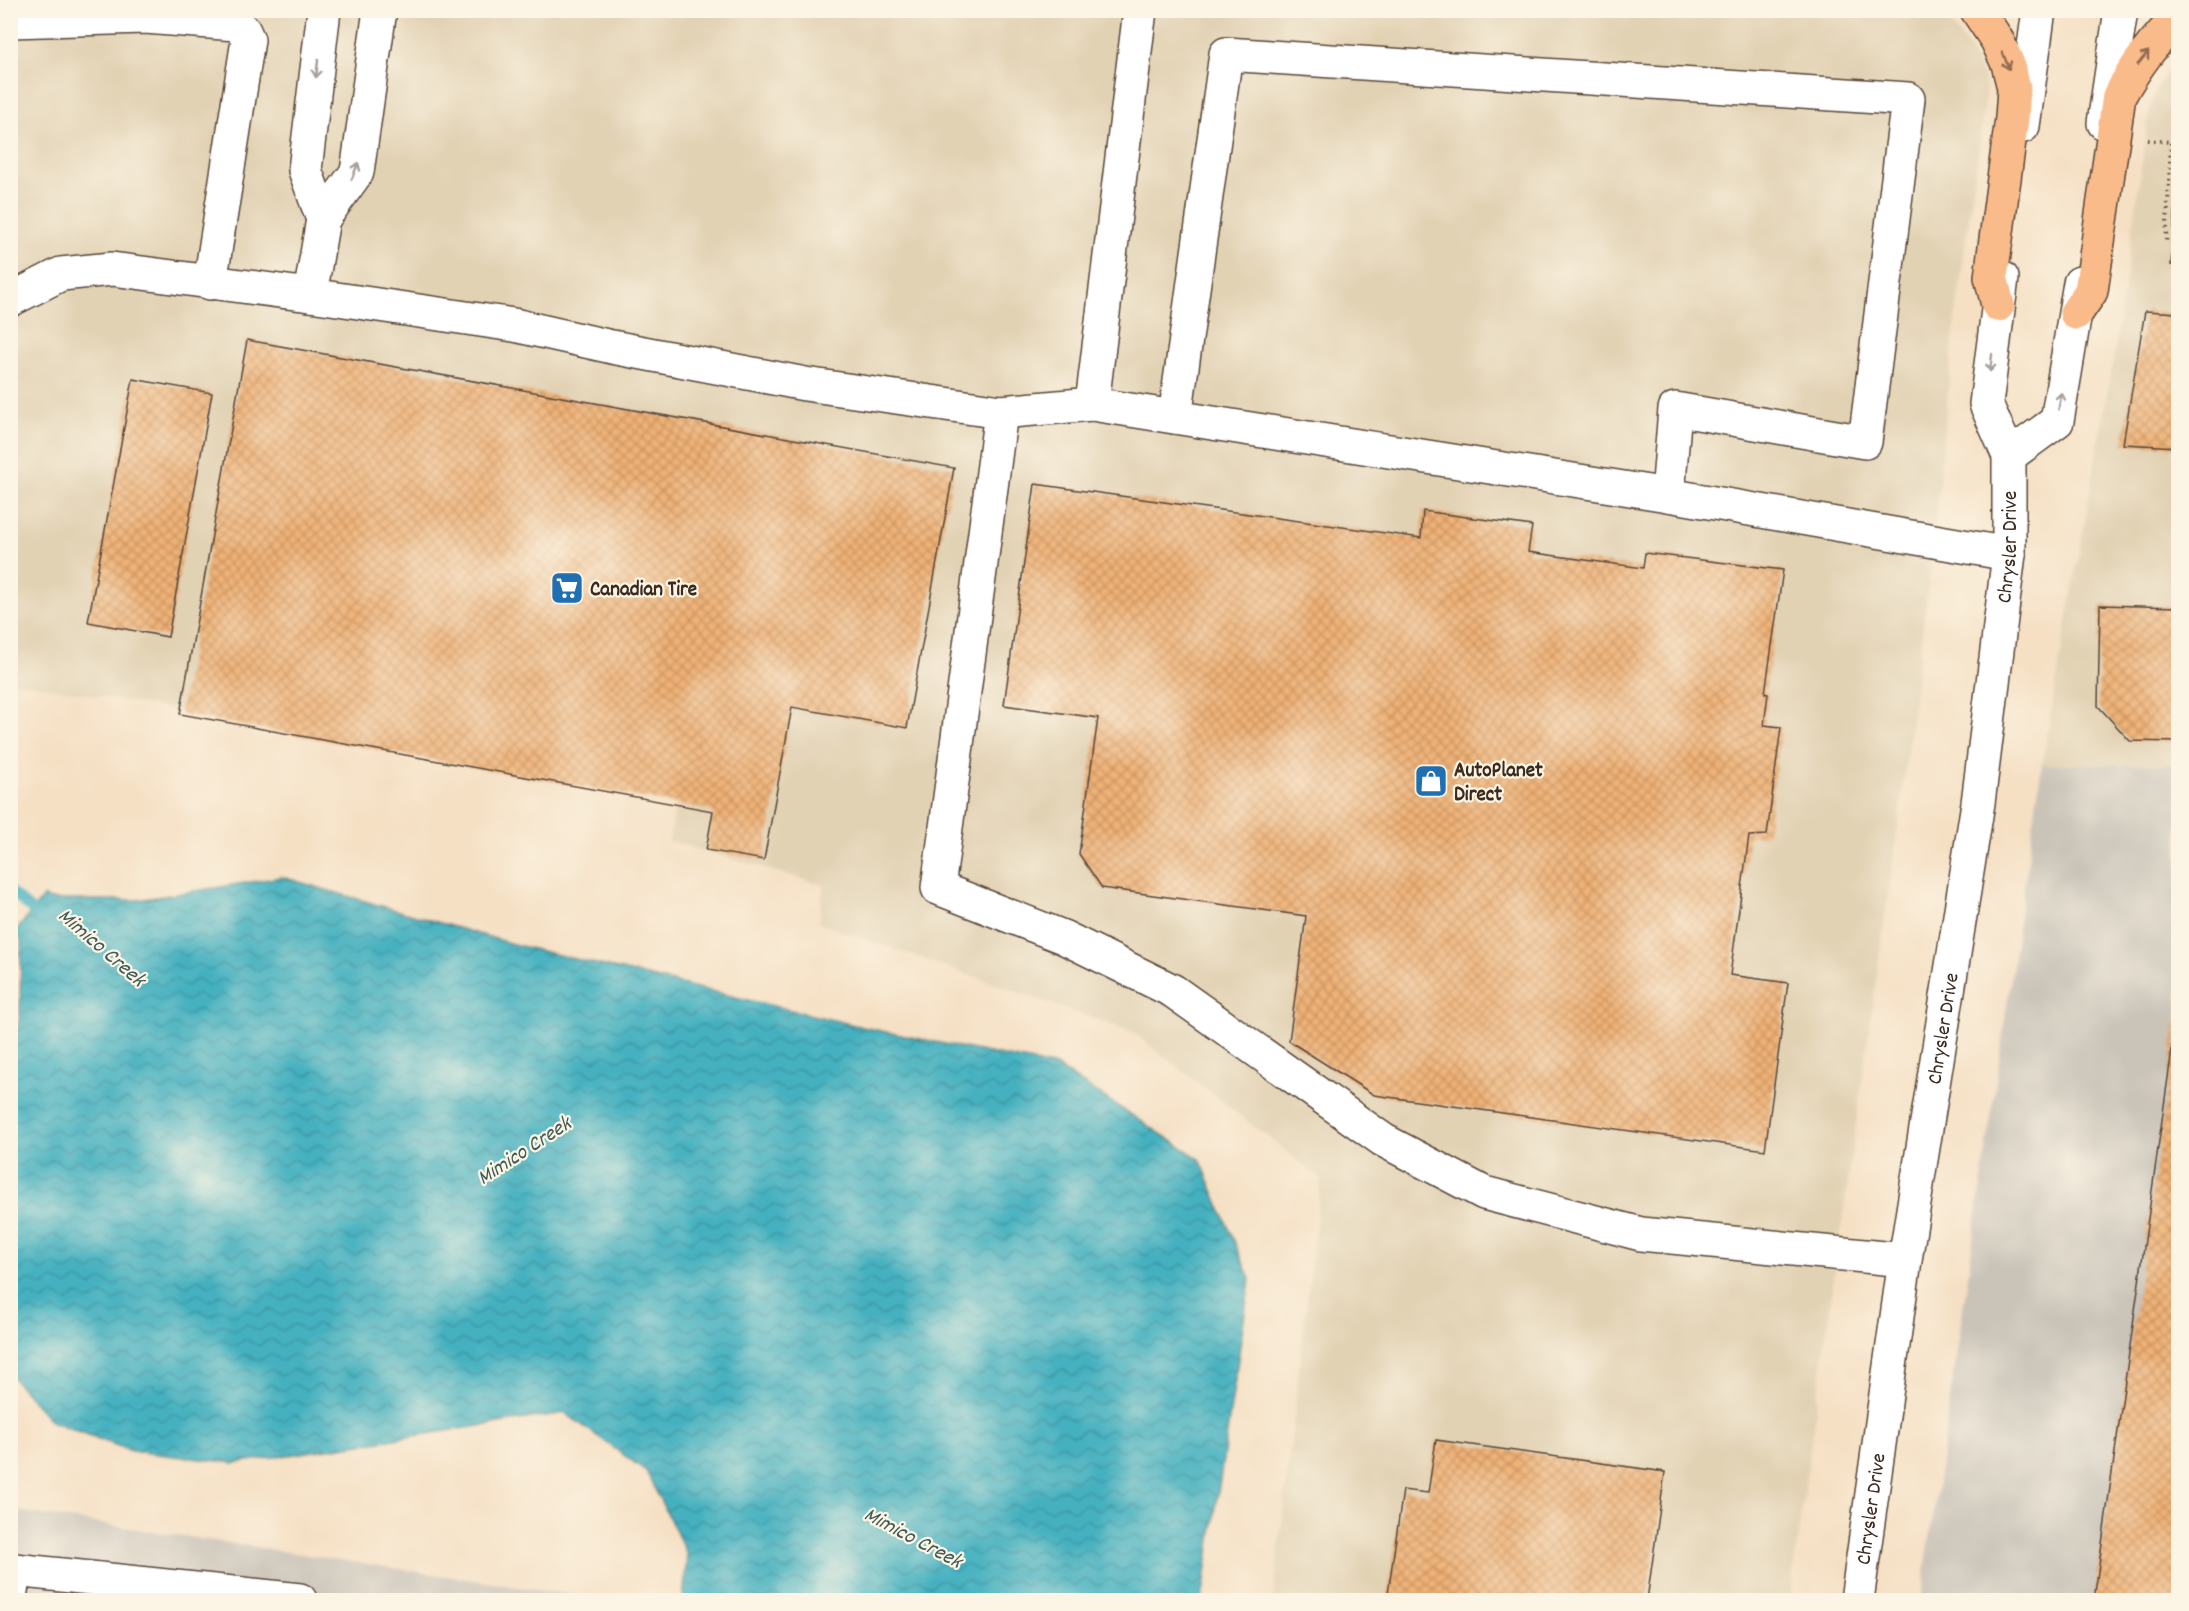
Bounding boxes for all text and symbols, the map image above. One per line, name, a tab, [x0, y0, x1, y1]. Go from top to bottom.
one-way arrow	[2136, 50, 2149, 66]
one-way arrow	[2001, 51, 2012, 70]
one-way arrow	[311, 58, 322, 78]
one-way arrow	[350, 163, 361, 181]
one-way arrow	[1986, 353, 1997, 372]
one-way arrow	[2055, 392, 2066, 412]
street label: Chrysler Drive	[1991, 491, 2027, 605]
supermarket icon: Canadian Tire	[549, 570, 585, 606]
place label: Canadian Tire	[590, 576, 697, 606]
place label: AutoPlanet Direct	[1454, 757, 1543, 811]
shop icon: AutoPlanet Direct	[1413, 763, 1449, 799]
water label: Mimico Creek	[50, 902, 153, 997]
street label: Chrysler Drive	[1921, 971, 1969, 1087]
water label: Mimico Creek	[472, 1109, 580, 1194]
street label: Chrysler Drive	[1850, 1452, 1896, 1567]
water label: Mimico Creek	[858, 1500, 969, 1579]

